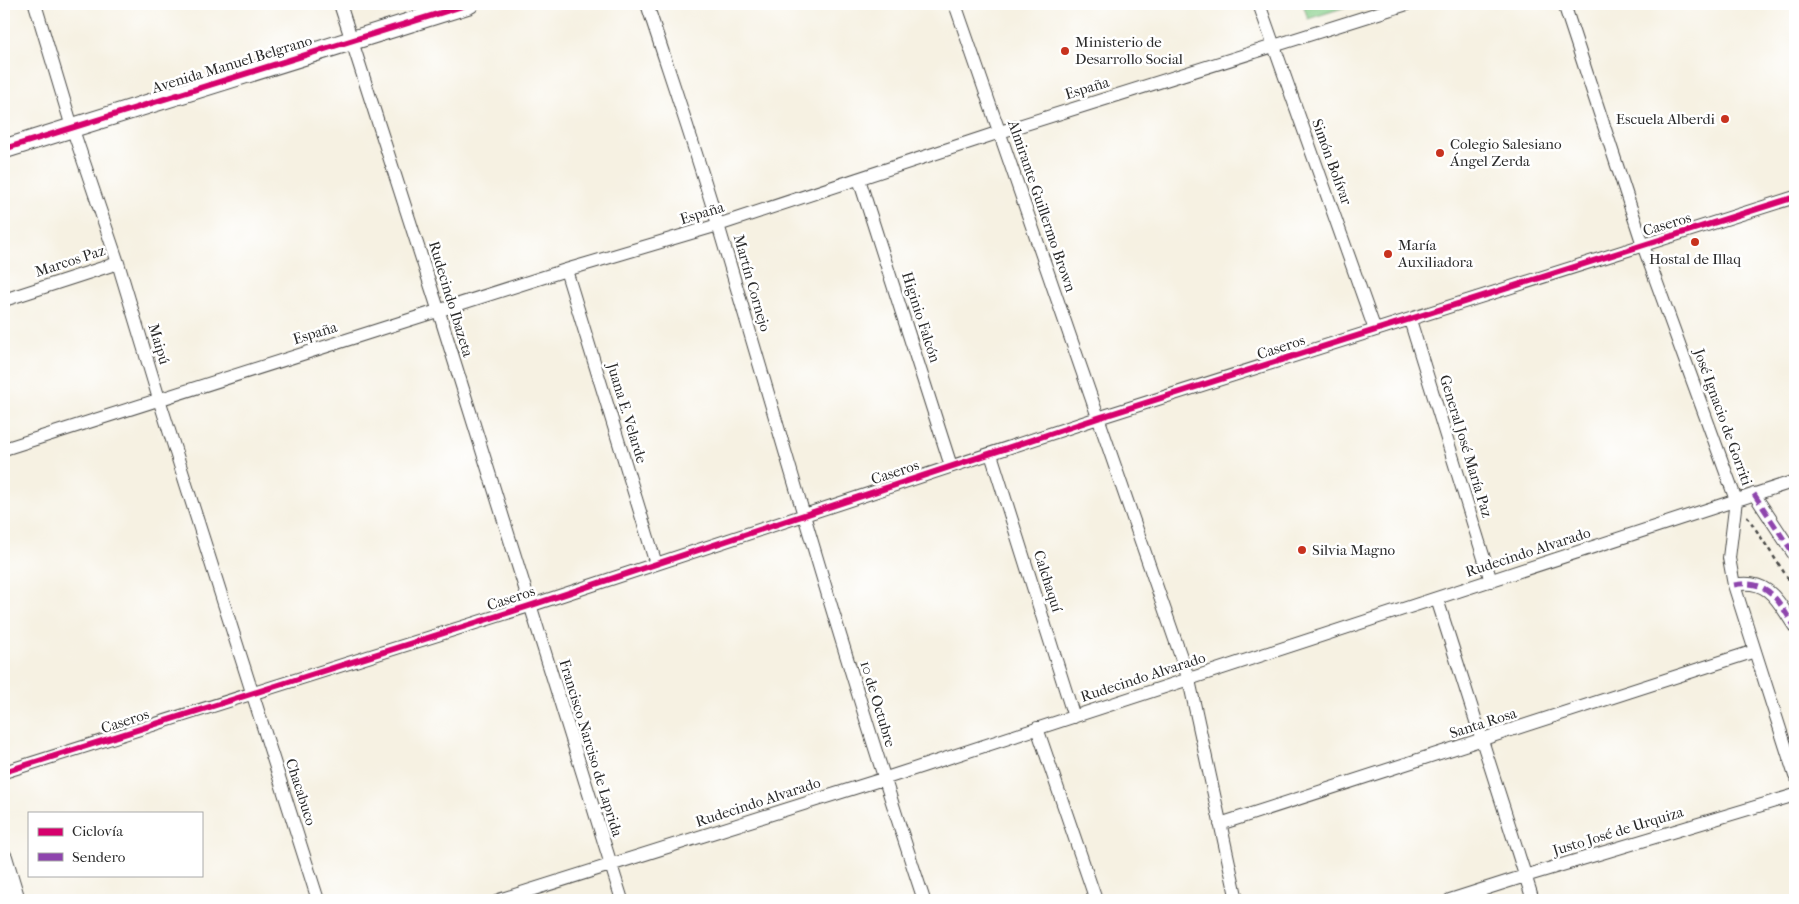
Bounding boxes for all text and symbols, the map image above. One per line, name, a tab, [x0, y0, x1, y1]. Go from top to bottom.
street label: Avenida Manuel Belgrano	[149, 31, 315, 97]
place label: Ministerio de Desarrollo Social	[1075, 33, 1183, 68]
marker: Ministerio de Desarrollo Social	[1059, 45, 1071, 57]
street label: España	[1063, 72, 1112, 103]
place label: Escuela Alberdi	[1616, 110, 1716, 128]
marker: Escuela Alberdi	[1719, 113, 1731, 125]
street label: Almirante Guillermo Brown	[1004, 117, 1080, 295]
street label: Simón Bolívar	[1308, 117, 1356, 208]
place label: Colegio Salesiano Ángel Zerda	[1449, 135, 1562, 170]
marker: Colegio Salesiano Ángel Zerda	[1434, 147, 1446, 159]
street label: España	[678, 197, 727, 228]
street label: Caseros	[1641, 208, 1694, 240]
street label: Martín Cornejo	[730, 232, 775, 334]
place label: María Auxiliadora	[1397, 236, 1474, 271]
marker: Hostal de Illaq	[1689, 236, 1701, 248]
street label: Rudecindo Ibazeta	[425, 239, 478, 360]
street label: Marcos Paz	[33, 241, 108, 281]
marker: María Auxiliadora	[1382, 248, 1394, 260]
place label: Hostal de Illaq	[1649, 250, 1741, 268]
street label: Higinio Falcón	[898, 269, 944, 365]
street label: España	[291, 317, 340, 348]
street label: Maipú	[144, 321, 174, 367]
street label: Caseros	[1255, 331, 1308, 363]
street label: José Ignacio de Gorriti	[1690, 345, 1756, 488]
street label: Juana E. Velarde	[603, 360, 651, 466]
street label: General José María Paz	[1436, 373, 1496, 520]
street label: Caseros	[869, 456, 922, 488]
street label: Rudecindo Alvarado	[1463, 523, 1593, 581]
place label: Silvia Magno	[1312, 541, 1396, 559]
marker: Silvia Magno	[1296, 544, 1308, 556]
street label: Calchaquí	[1030, 548, 1067, 615]
street label: Caseros	[485, 582, 538, 614]
street label: Rudecindo Alvarado	[1078, 648, 1208, 706]
street label: Francisco Narciso de Laprida	[555, 657, 627, 840]
street label: 10 de Octubre	[856, 659, 900, 750]
street label: Santa Rosa	[1447, 703, 1520, 742]
street label: Caseros	[99, 705, 152, 737]
street label: Chacabuco	[282, 756, 320, 828]
street label: Rudecindo Alvarado	[693, 773, 823, 831]
street label: Justo José de Urquiza	[1549, 802, 1687, 860]
legend	[28, 812, 202, 876]
text: Ciclovía	[72, 822, 124, 840]
text: Sendero	[72, 848, 126, 866]

